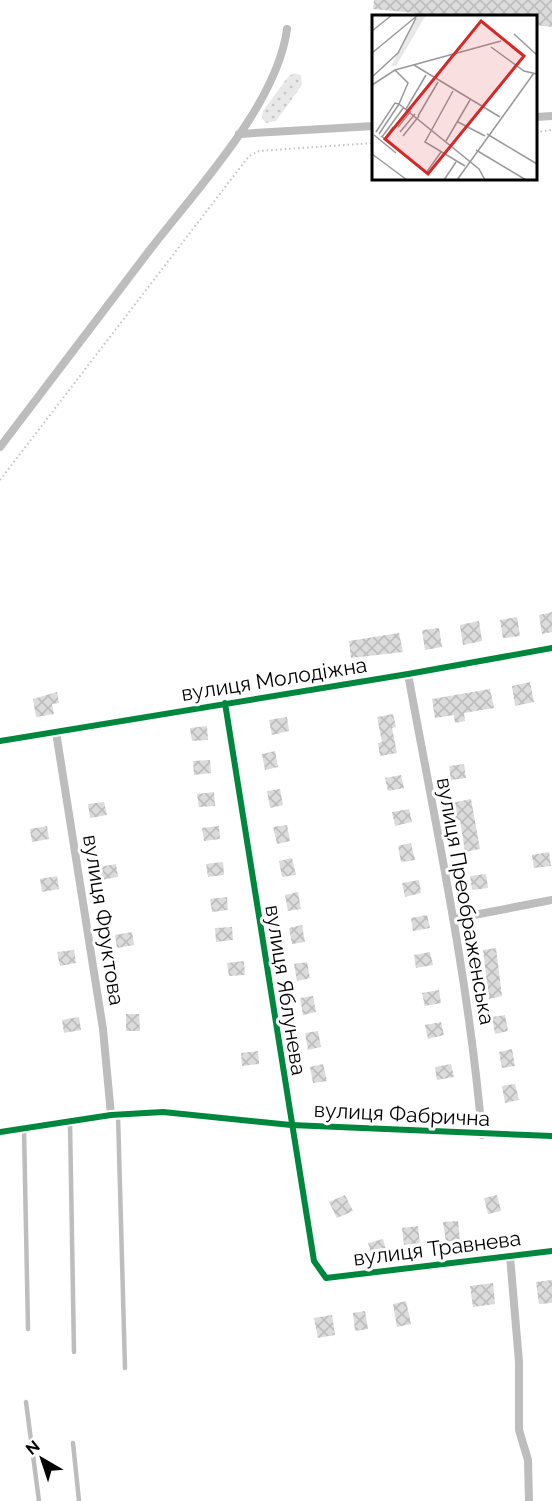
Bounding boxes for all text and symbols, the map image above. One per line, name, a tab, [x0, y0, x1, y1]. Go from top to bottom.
inset map	[372, 15, 537, 180]
street label: вулиця Молодіжна	[179, 652, 369, 706]
street label: вулиця Преображенська	[432, 775, 500, 1027]
street label: вулиця Фруктова	[78, 833, 130, 1007]
street label: вулиця Яблунева	[260, 903, 312, 1077]
street label: вулиця Фабрична	[313, 1097, 491, 1131]
street label: вулиця Травнева	[352, 1225, 522, 1271]
north arrow	[12, 1429, 72, 1489]
text: N	[22, 1437, 44, 1459]

